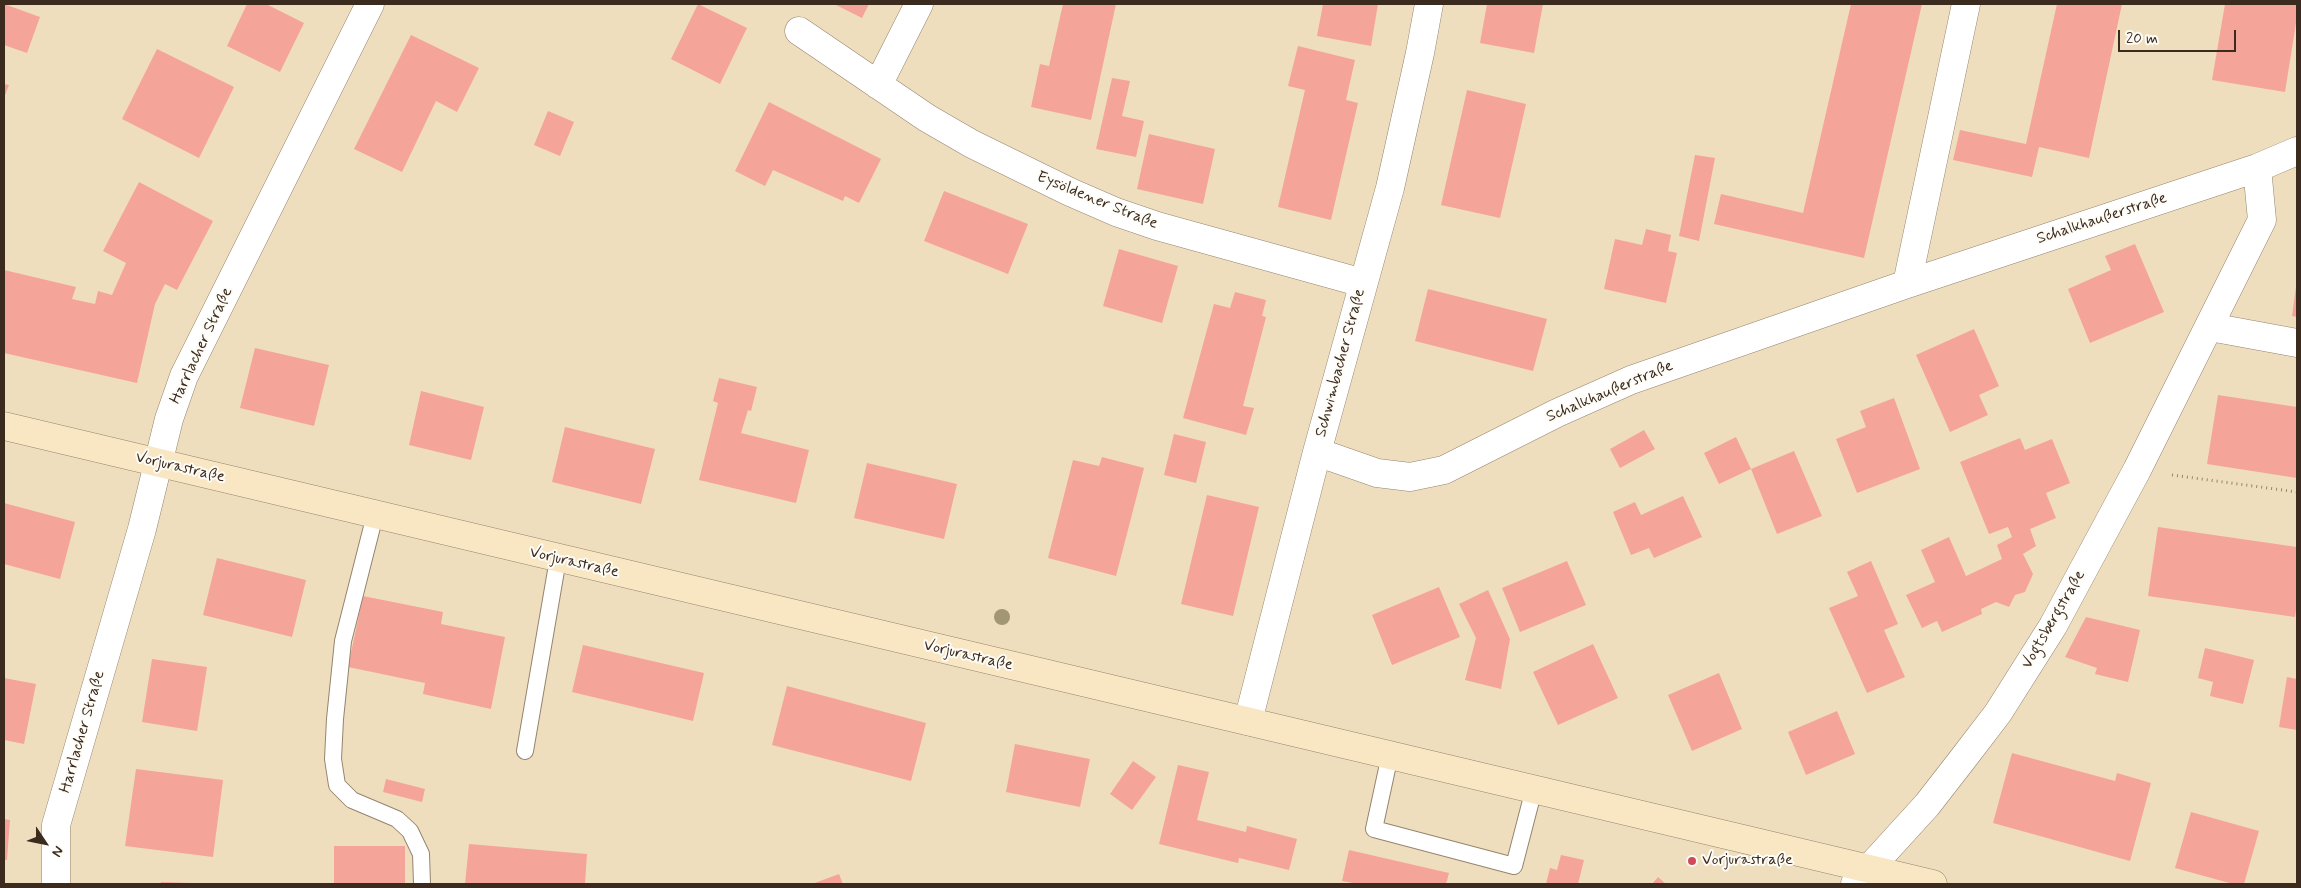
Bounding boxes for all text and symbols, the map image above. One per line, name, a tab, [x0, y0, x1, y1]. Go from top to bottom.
scale bar	[2121, 20, 2238, 52]
text: 20 m	[2126, 29, 2158, 49]
street label: Eysöldener Straße	[1034, 168, 1160, 234]
street label: Schalkhaußerstraße	[2035, 189, 2169, 249]
street label: Harrlacher Straße	[167, 285, 237, 407]
street label: Schwimbacher Straße	[1312, 287, 1370, 439]
street label: Schalkhaußerstraße	[1544, 357, 1676, 427]
street label: Vorjurastraße	[134, 448, 226, 488]
street label: Vorjurastraße	[528, 543, 620, 583]
street label: Vogtsbergstraße	[2018, 567, 2090, 673]
street label: Vorjurastraße	[922, 636, 1014, 676]
street label: Harrlacher Straße	[56, 669, 110, 795]
north arrow	[20, 818, 70, 868]
text: N	[47, 842, 68, 860]
place label: Vorjurastraße	[1702, 851, 1793, 871]
marker: Vorjurastraße	[1686, 855, 1698, 867]

